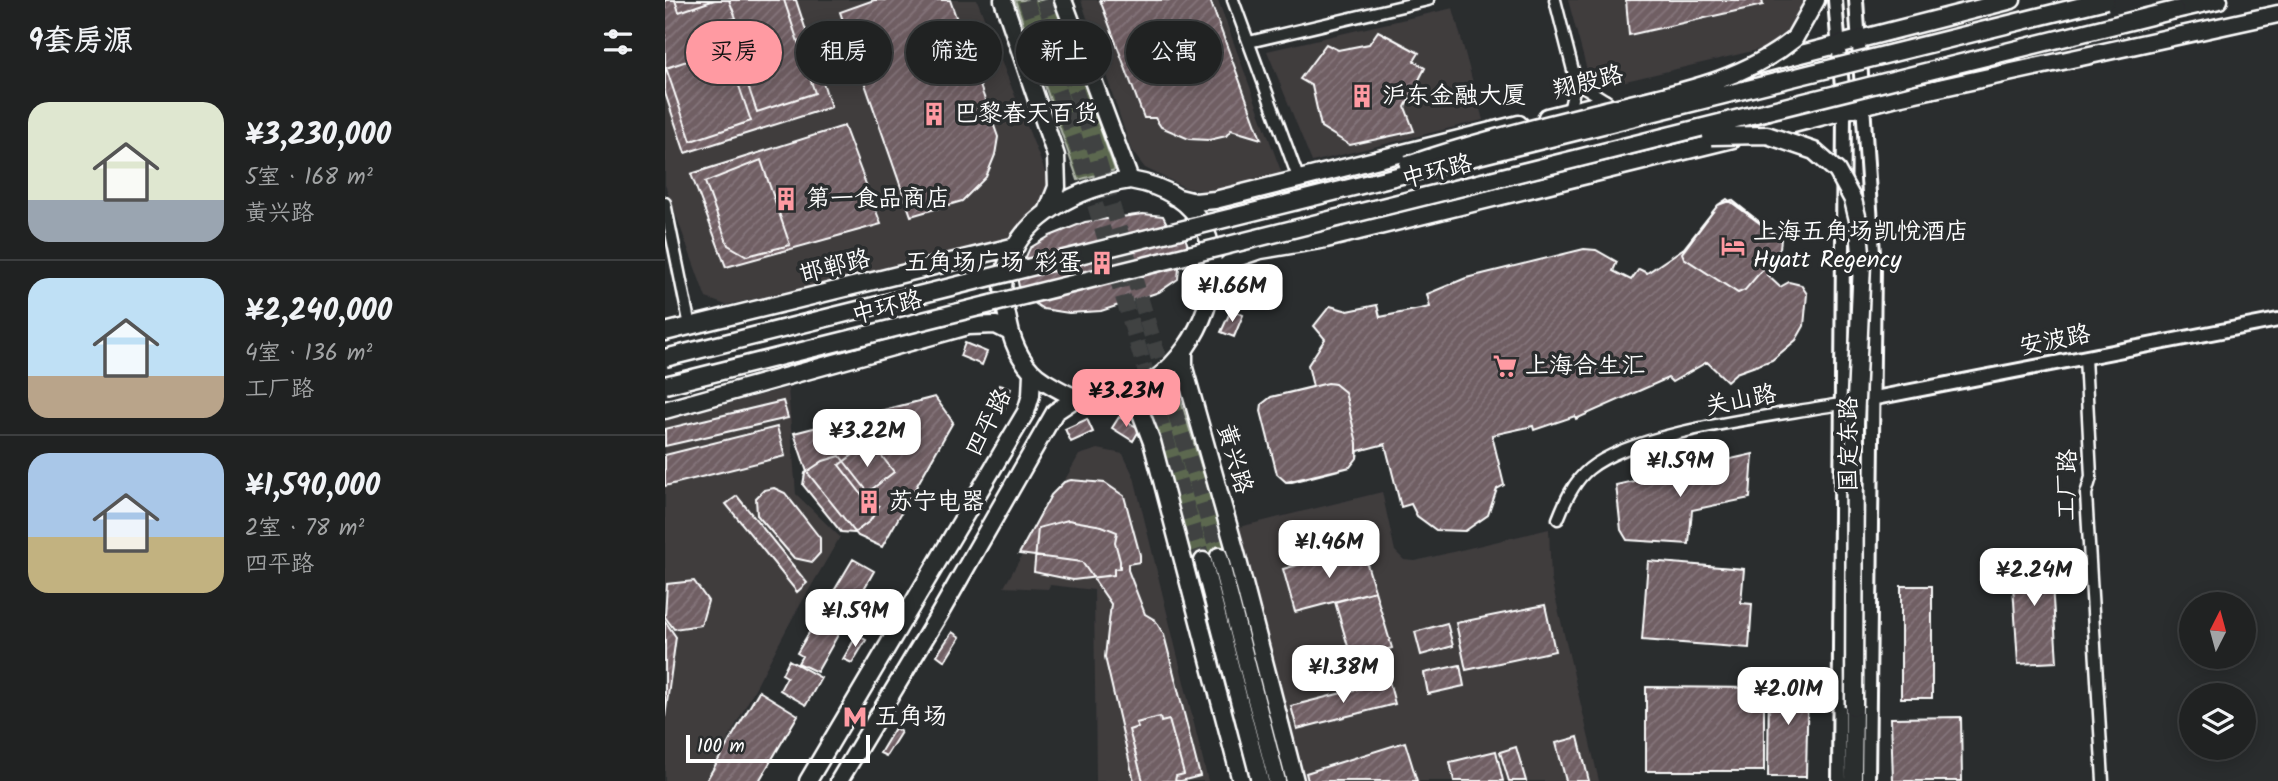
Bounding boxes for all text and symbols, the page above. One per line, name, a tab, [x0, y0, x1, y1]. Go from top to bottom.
text: 9套房源	[28, 18, 133, 66]
chip: 买房	[686, 21, 782, 84]
chip: 租房	[796, 21, 892, 84]
chip: 筛选	[906, 21, 1002, 84]
chip: 新上	[1016, 21, 1112, 84]
chip: 公寓	[1126, 21, 1222, 84]
icon: filters	[599, 23, 637, 61]
street label: 翔殷路	[1548, 55, 1628, 111]
place label: 沪东金融大厦	[1382, 77, 1526, 116]
building icon: 沪东金融大厦	[1348, 82, 1376, 110]
place label: 巴黎春天百货	[954, 95, 1098, 134]
building icon: 巴黎春天百货	[920, 100, 948, 128]
text: ¥3,230,000	[245, 112, 391, 160]
icon: home	[84, 130, 168, 214]
street label: 中环路	[1397, 144, 1477, 200]
text: 5室 · 168 m²	[245, 160, 373, 196]
place label: 第一食品商店	[806, 180, 950, 219]
building icon: 第一食品商店	[772, 185, 800, 213]
text: 黄兴路	[245, 196, 314, 232]
place label: 上海五角场凯悦酒店 Hyatt Regency	[1753, 213, 1969, 280]
hotel icon: 上海五角场凯悦酒店 Hyatt Regency	[1719, 232, 1747, 260]
street label: 邯郸路	[795, 239, 875, 295]
place label: 五角场广场 彩蛋	[904, 244, 1082, 283]
building icon: 五角场广场 彩蛋	[1088, 249, 1116, 277]
pin: ¥1.66M	[1175, 264, 1289, 324]
text: ¥1.66M	[1198, 269, 1266, 305]
street label: 中环路	[847, 280, 927, 336]
text: ¥2,240,000	[245, 288, 392, 336]
icon: home	[84, 306, 168, 390]
street label: 安波路	[2016, 315, 2094, 367]
text: 4室 · 136 m²	[245, 336, 372, 372]
place label: 上海合生汇	[1525, 347, 1645, 386]
supermarket icon: 上海合生汇	[1491, 352, 1519, 380]
pin: ¥3.23M	[1069, 370, 1183, 429]
text: 工厂路	[245, 372, 314, 408]
text: ¥3.23M	[1088, 374, 1164, 410]
street label: 关山路	[1702, 375, 1780, 427]
street label: 四平路	[955, 382, 1023, 464]
street label: 国定东路	[1830, 396, 1869, 492]
pin: ¥3.22M	[810, 410, 924, 469]
text: ¥3.22M	[829, 414, 905, 450]
street label: 黄兴路	[1205, 419, 1263, 499]
pin: ¥1.59M	[1623, 440, 1737, 499]
text: ¥1.59M	[1646, 444, 1714, 480]
street label: 工厂路	[2048, 449, 2088, 521]
text: ¥1,590,000	[245, 463, 380, 511]
icon: home	[84, 481, 168, 565]
place label: 苏宁电器	[889, 483, 985, 522]
building icon: 苏宁电器	[855, 488, 883, 516]
text: 2室 · 78 m²	[245, 511, 364, 547]
pin: ¥1.46M	[1272, 520, 1386, 580]
text: ¥1.46M	[1295, 525, 1363, 561]
text: 四平路	[245, 547, 314, 583]
pin: ¥2.24M	[1977, 548, 2091, 608]
text: ¥2.24M	[1996, 553, 2072, 589]
pin: ¥1.59M	[798, 590, 912, 649]
north arrow	[2179, 592, 2256, 668]
map controls	[2179, 592, 2256, 760]
text: ¥1.59M	[821, 594, 889, 630]
pin: ¥1.38M	[1286, 646, 1400, 705]
text: ¥1.38M	[1308, 650, 1378, 686]
pin: ¥2.01M	[1731, 668, 1845, 727]
text: ¥2.01M	[1753, 672, 1823, 708]
button: layers	[2179, 683, 2256, 760]
place label: 五角场	[875, 698, 947, 737]
metro station icon: 五角场	[841, 703, 869, 731]
scale bar	[686, 732, 870, 764]
text: 100 m	[697, 732, 745, 762]

